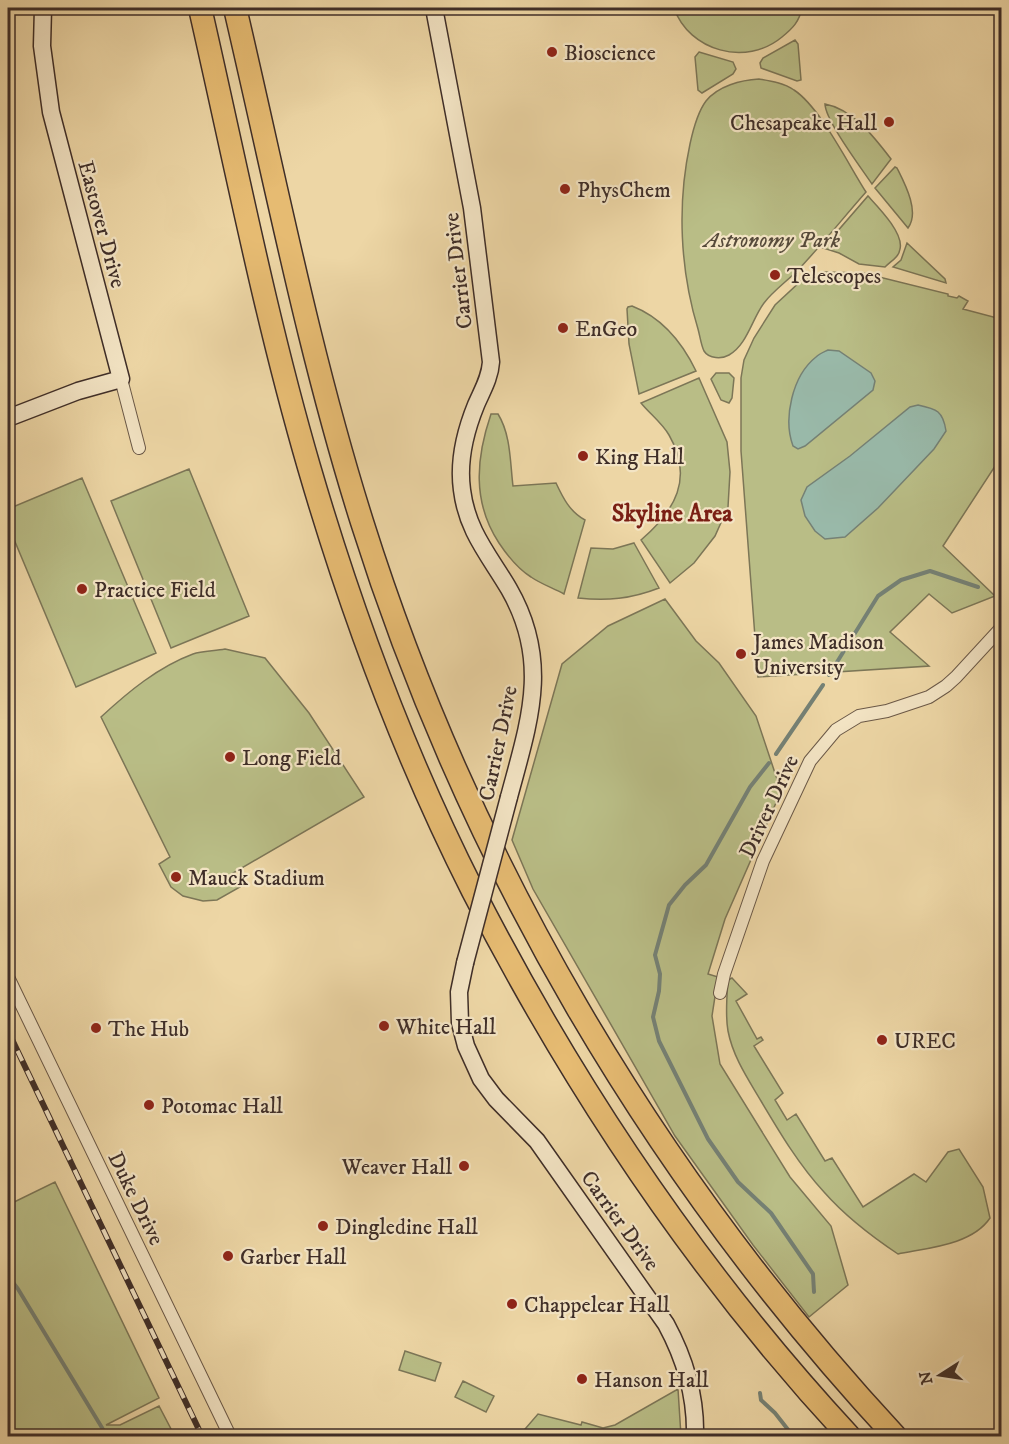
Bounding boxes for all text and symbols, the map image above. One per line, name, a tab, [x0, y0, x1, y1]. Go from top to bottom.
place label: Bioscience	[564, 40, 656, 67]
marker: Bioscience	[545, 45, 559, 59]
place label: Chesapeake Hall	[730, 110, 877, 137]
marker: Chesapeake Hall	[882, 115, 896, 129]
street label: Eastover Drive	[72, 158, 131, 291]
place label: PhysChem	[577, 177, 671, 204]
marker: PhysChem	[558, 182, 572, 196]
street label: Carrier Drive	[438, 211, 479, 331]
park label: Astronomy Park	[701, 227, 841, 254]
place label: Telescopes	[787, 263, 881, 290]
marker: Telescopes	[768, 268, 782, 282]
place label: EnGeo	[575, 316, 637, 343]
marker: EnGeo	[556, 321, 570, 335]
place label: King Hall	[595, 444, 684, 471]
marker: King Hall	[576, 449, 590, 463]
district label: Skyline Area	[612, 499, 733, 529]
place label: Practice Field	[94, 577, 216, 604]
marker: Practice Field	[75, 582, 89, 596]
place label: James Madison University	[751, 629, 884, 681]
marker: James Madison University	[734, 647, 748, 661]
street label: Carrier Drive	[473, 683, 524, 803]
place label: Long Field	[242, 745, 341, 772]
marker: Long Field	[223, 750, 237, 764]
street label: Driver Drive	[734, 751, 805, 863]
place label: Mauck Stadium	[188, 865, 325, 892]
marker: Mauck Stadium	[169, 870, 183, 884]
place label: White Hall	[395, 1014, 496, 1041]
place label: The Hub	[108, 1016, 189, 1043]
marker: White Hall	[377, 1019, 391, 1033]
marker: The Hub	[89, 1021, 103, 1035]
place label: UREC	[894, 1028, 956, 1055]
marker: UREC	[875, 1033, 889, 1047]
place label: Potomac Hall	[161, 1093, 283, 1120]
marker: Potomac Hall	[142, 1098, 156, 1112]
street label: Duke Drive	[101, 1148, 170, 1250]
place label: Weaver Hall	[341, 1154, 452, 1181]
marker: Weaver Hall	[457, 1159, 471, 1173]
street label: Carrier Drive	[574, 1166, 665, 1276]
place label: Dingledine Hall	[335, 1214, 478, 1241]
marker: Dingledine Hall	[316, 1219, 330, 1233]
place label: Garber Hall	[240, 1244, 347, 1271]
marker: Garber Hall	[221, 1249, 235, 1263]
place label: Chappelear Hall	[524, 1292, 670, 1319]
marker: Chappelear Hall	[505, 1297, 519, 1311]
north arrow	[910, 1345, 970, 1405]
place label: Hanson Hall	[594, 1367, 709, 1394]
text: N	[915, 1369, 937, 1386]
marker: Hanson Hall	[575, 1372, 589, 1386]

